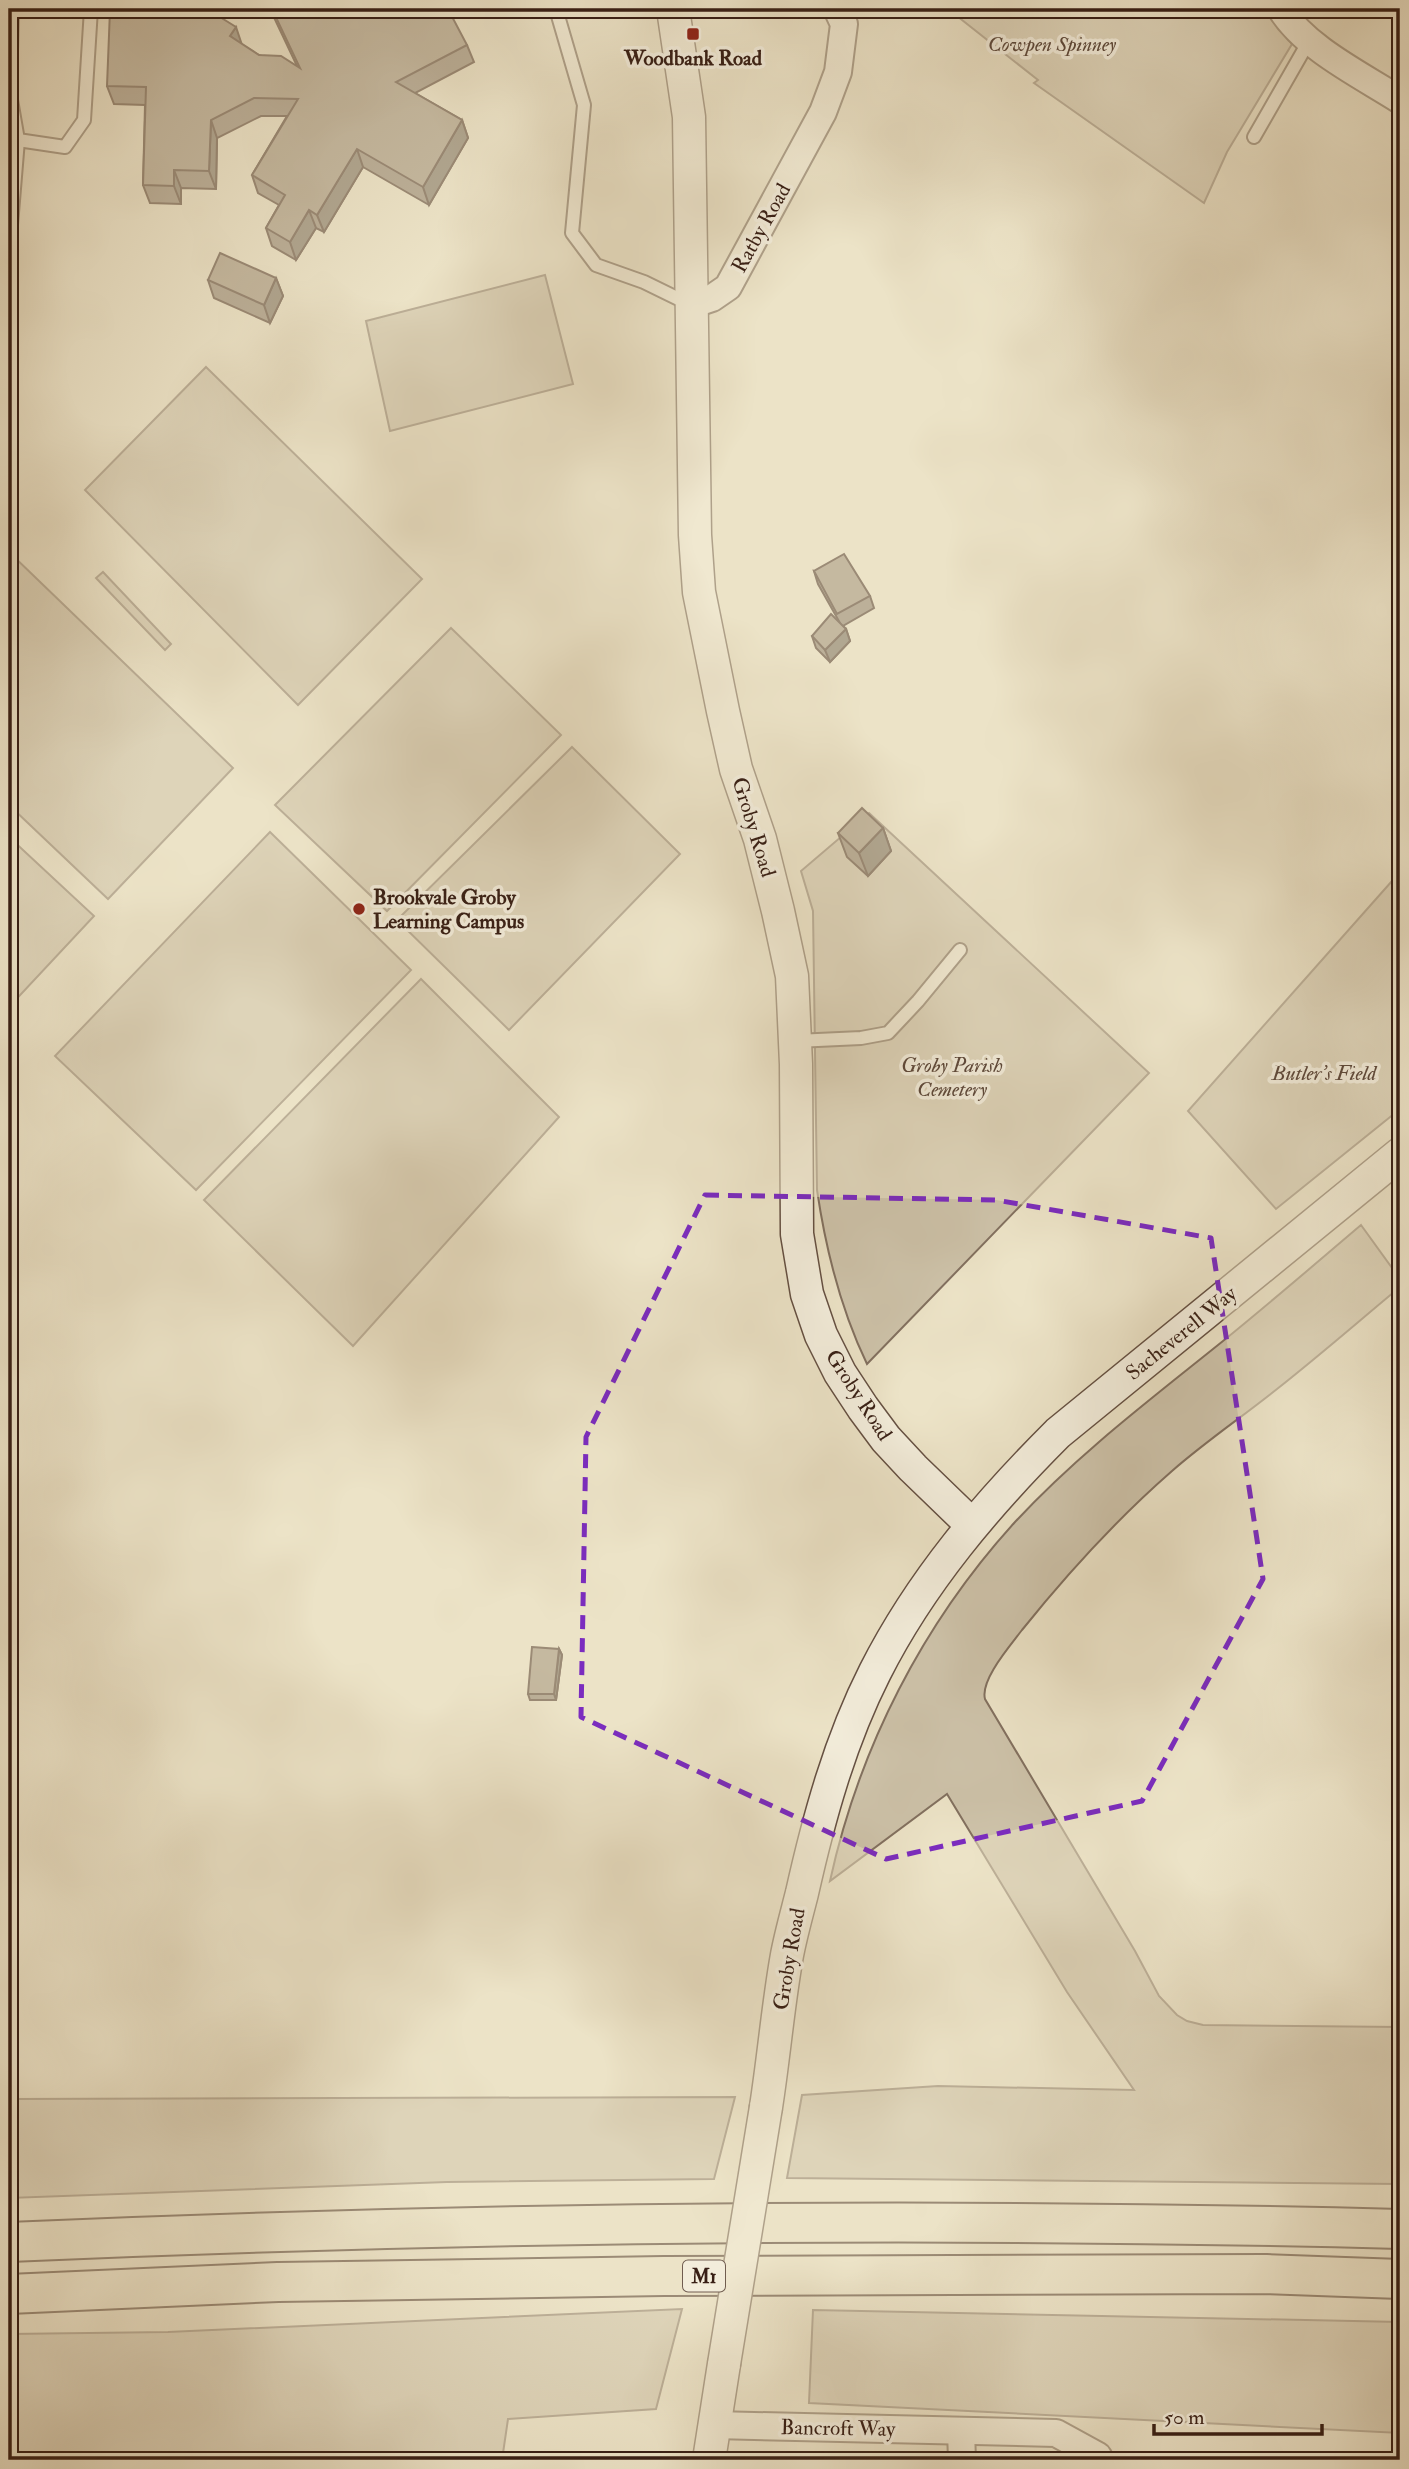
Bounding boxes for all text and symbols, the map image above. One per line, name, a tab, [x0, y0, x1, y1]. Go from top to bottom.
marker: Woodbank Road	[685, 26, 701, 42]
park label: Cowpen Spinney	[988, 31, 1117, 58]
place label: Woodbank Road	[623, 45, 763, 72]
street label: Ratby Road	[726, 178, 797, 278]
street label: Groby Road	[726, 774, 782, 881]
place label: Brookvale Groby Learning Campus	[373, 884, 524, 935]
marker: Brookvale Groby Learning Campus	[351, 901, 367, 917]
park label: Groby Parish Cemetery	[901, 1052, 1003, 1103]
park label: Butler's Field	[1271, 1060, 1378, 1087]
street label: Sacheverell Way	[1120, 1280, 1243, 1386]
street label: Groby Road	[819, 1345, 898, 1446]
street label: Groby Road	[767, 1905, 812, 2012]
road number: M1	[683, 2260, 725, 2292]
scale bar	[1154, 2392, 1322, 2436]
text: 50 m	[1164, 2404, 1205, 2431]
street label: Bancroft Way	[780, 2414, 896, 2443]

